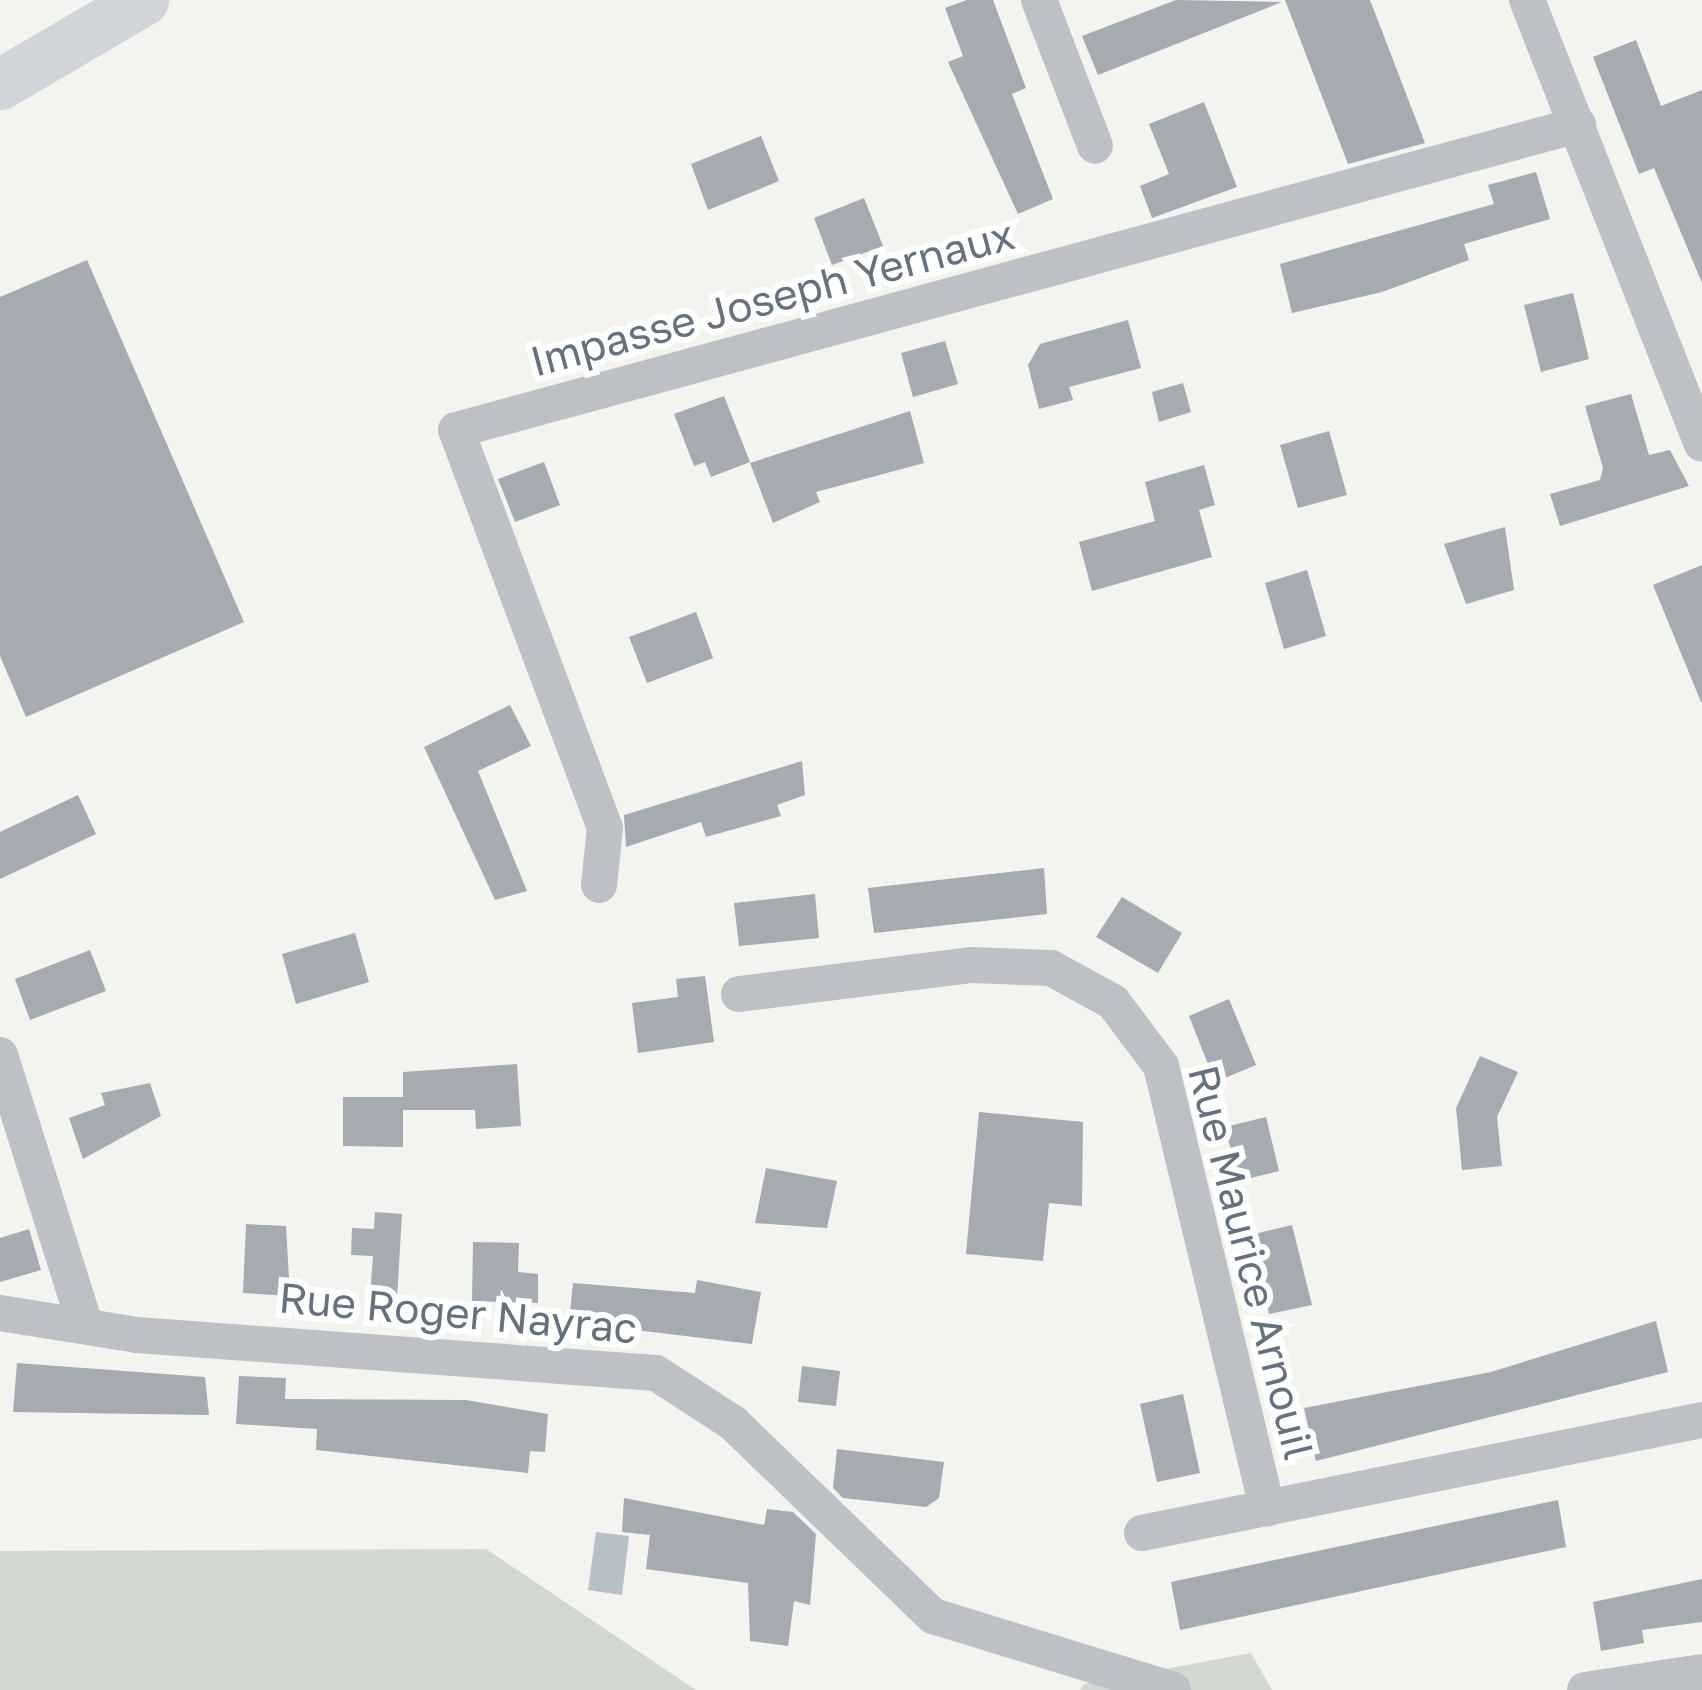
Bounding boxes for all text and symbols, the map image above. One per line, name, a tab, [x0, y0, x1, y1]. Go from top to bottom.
street label: Impasse Joseph Yernaux	[525, 208, 1019, 386]
street label: Rue Maurice Arnouil	[1179, 1060, 1325, 1464]
street label: Rue Roger Nayrac	[277, 1271, 639, 1353]

